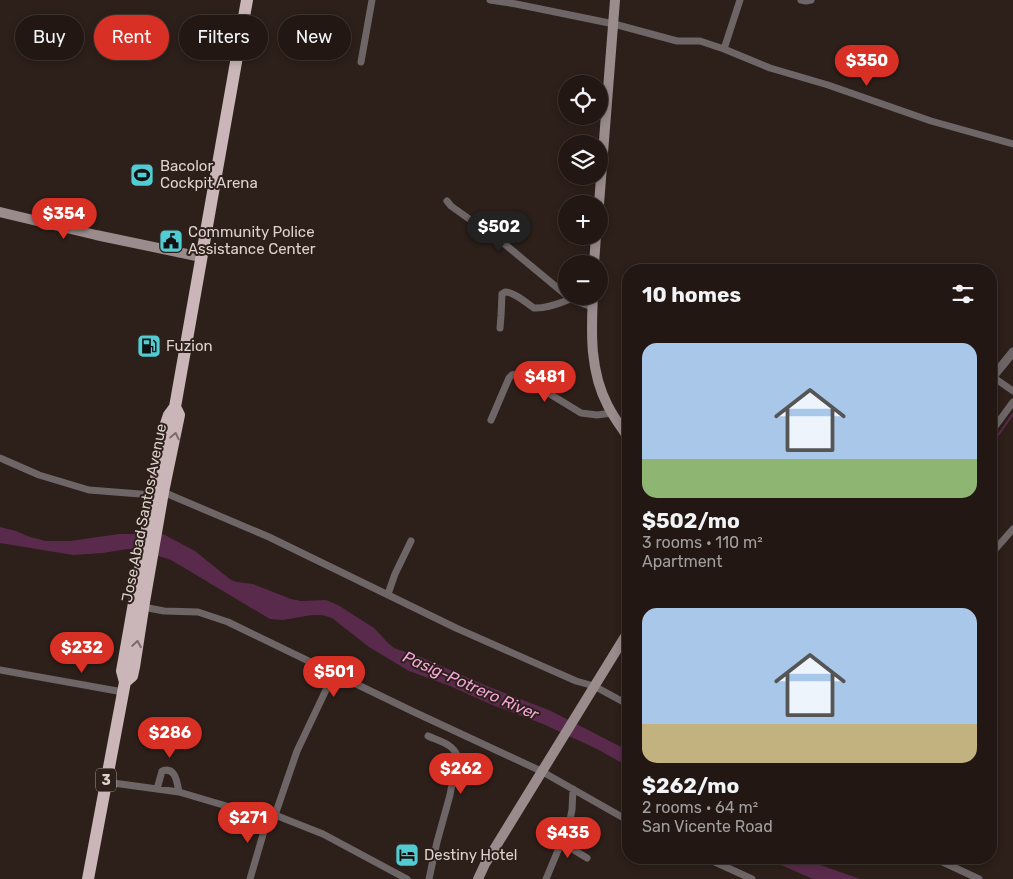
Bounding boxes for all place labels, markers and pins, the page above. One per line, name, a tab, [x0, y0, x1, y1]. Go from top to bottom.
pin: $350	[837, 44, 897, 87]
place label: Bacolor Cockpit Arena	[160, 157, 258, 192]
sports icon: Bacolor Cockpit Arena	[129, 162, 155, 188]
pin: $354	[34, 198, 94, 240]
pin: $502	[469, 210, 529, 253]
place label: Community Police Assistance Center	[188, 223, 316, 258]
public building icon: Community Police Assistance Center	[158, 228, 184, 254]
fuel station icon: Fuzion	[136, 333, 162, 359]
place label: Fuzion	[166, 337, 213, 355]
pin: $481	[515, 360, 575, 403]
pin: $232	[52, 632, 112, 674]
pin: $501	[304, 656, 364, 698]
pin: $286	[140, 716, 200, 759]
pin: $262	[431, 752, 491, 795]
pin: $271	[218, 802, 278, 844]
pin: $435	[538, 816, 598, 859]
hotel icon: Destiny Hotel	[394, 842, 420, 868]
place label: Destiny Hotel	[424, 846, 517, 864]

